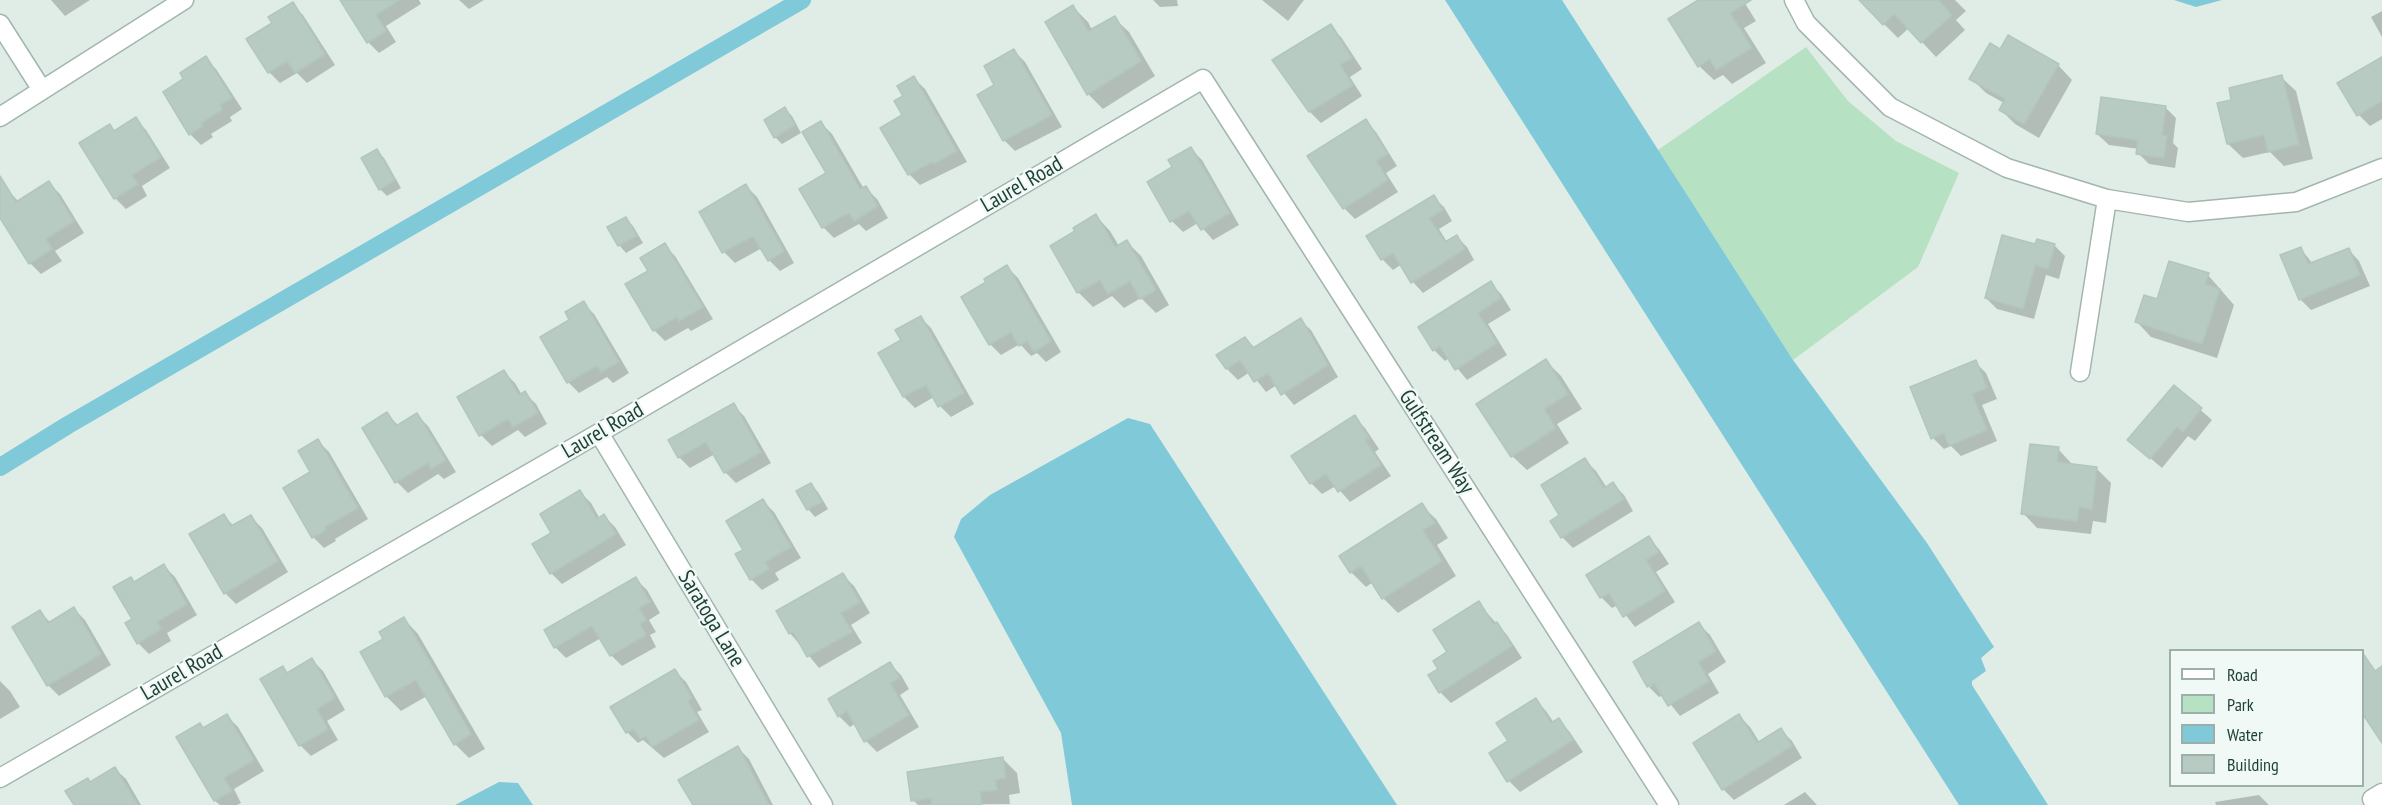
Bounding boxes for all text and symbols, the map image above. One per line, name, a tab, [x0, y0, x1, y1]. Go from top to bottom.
street label: Laurel Road	[977, 151, 1067, 219]
street label: Gulfstream Way	[1393, 385, 1479, 499]
street label: Laurel Road	[558, 397, 648, 465]
street label: Saratoga Lane	[672, 566, 750, 672]
street label: Laurel Road	[137, 639, 227, 707]
legend	[2169, 649, 2364, 787]
text: Road	[2227, 663, 2258, 686]
text: Park	[2227, 693, 2254, 716]
text: Water	[2227, 723, 2263, 746]
text: Building	[2227, 753, 2279, 776]

